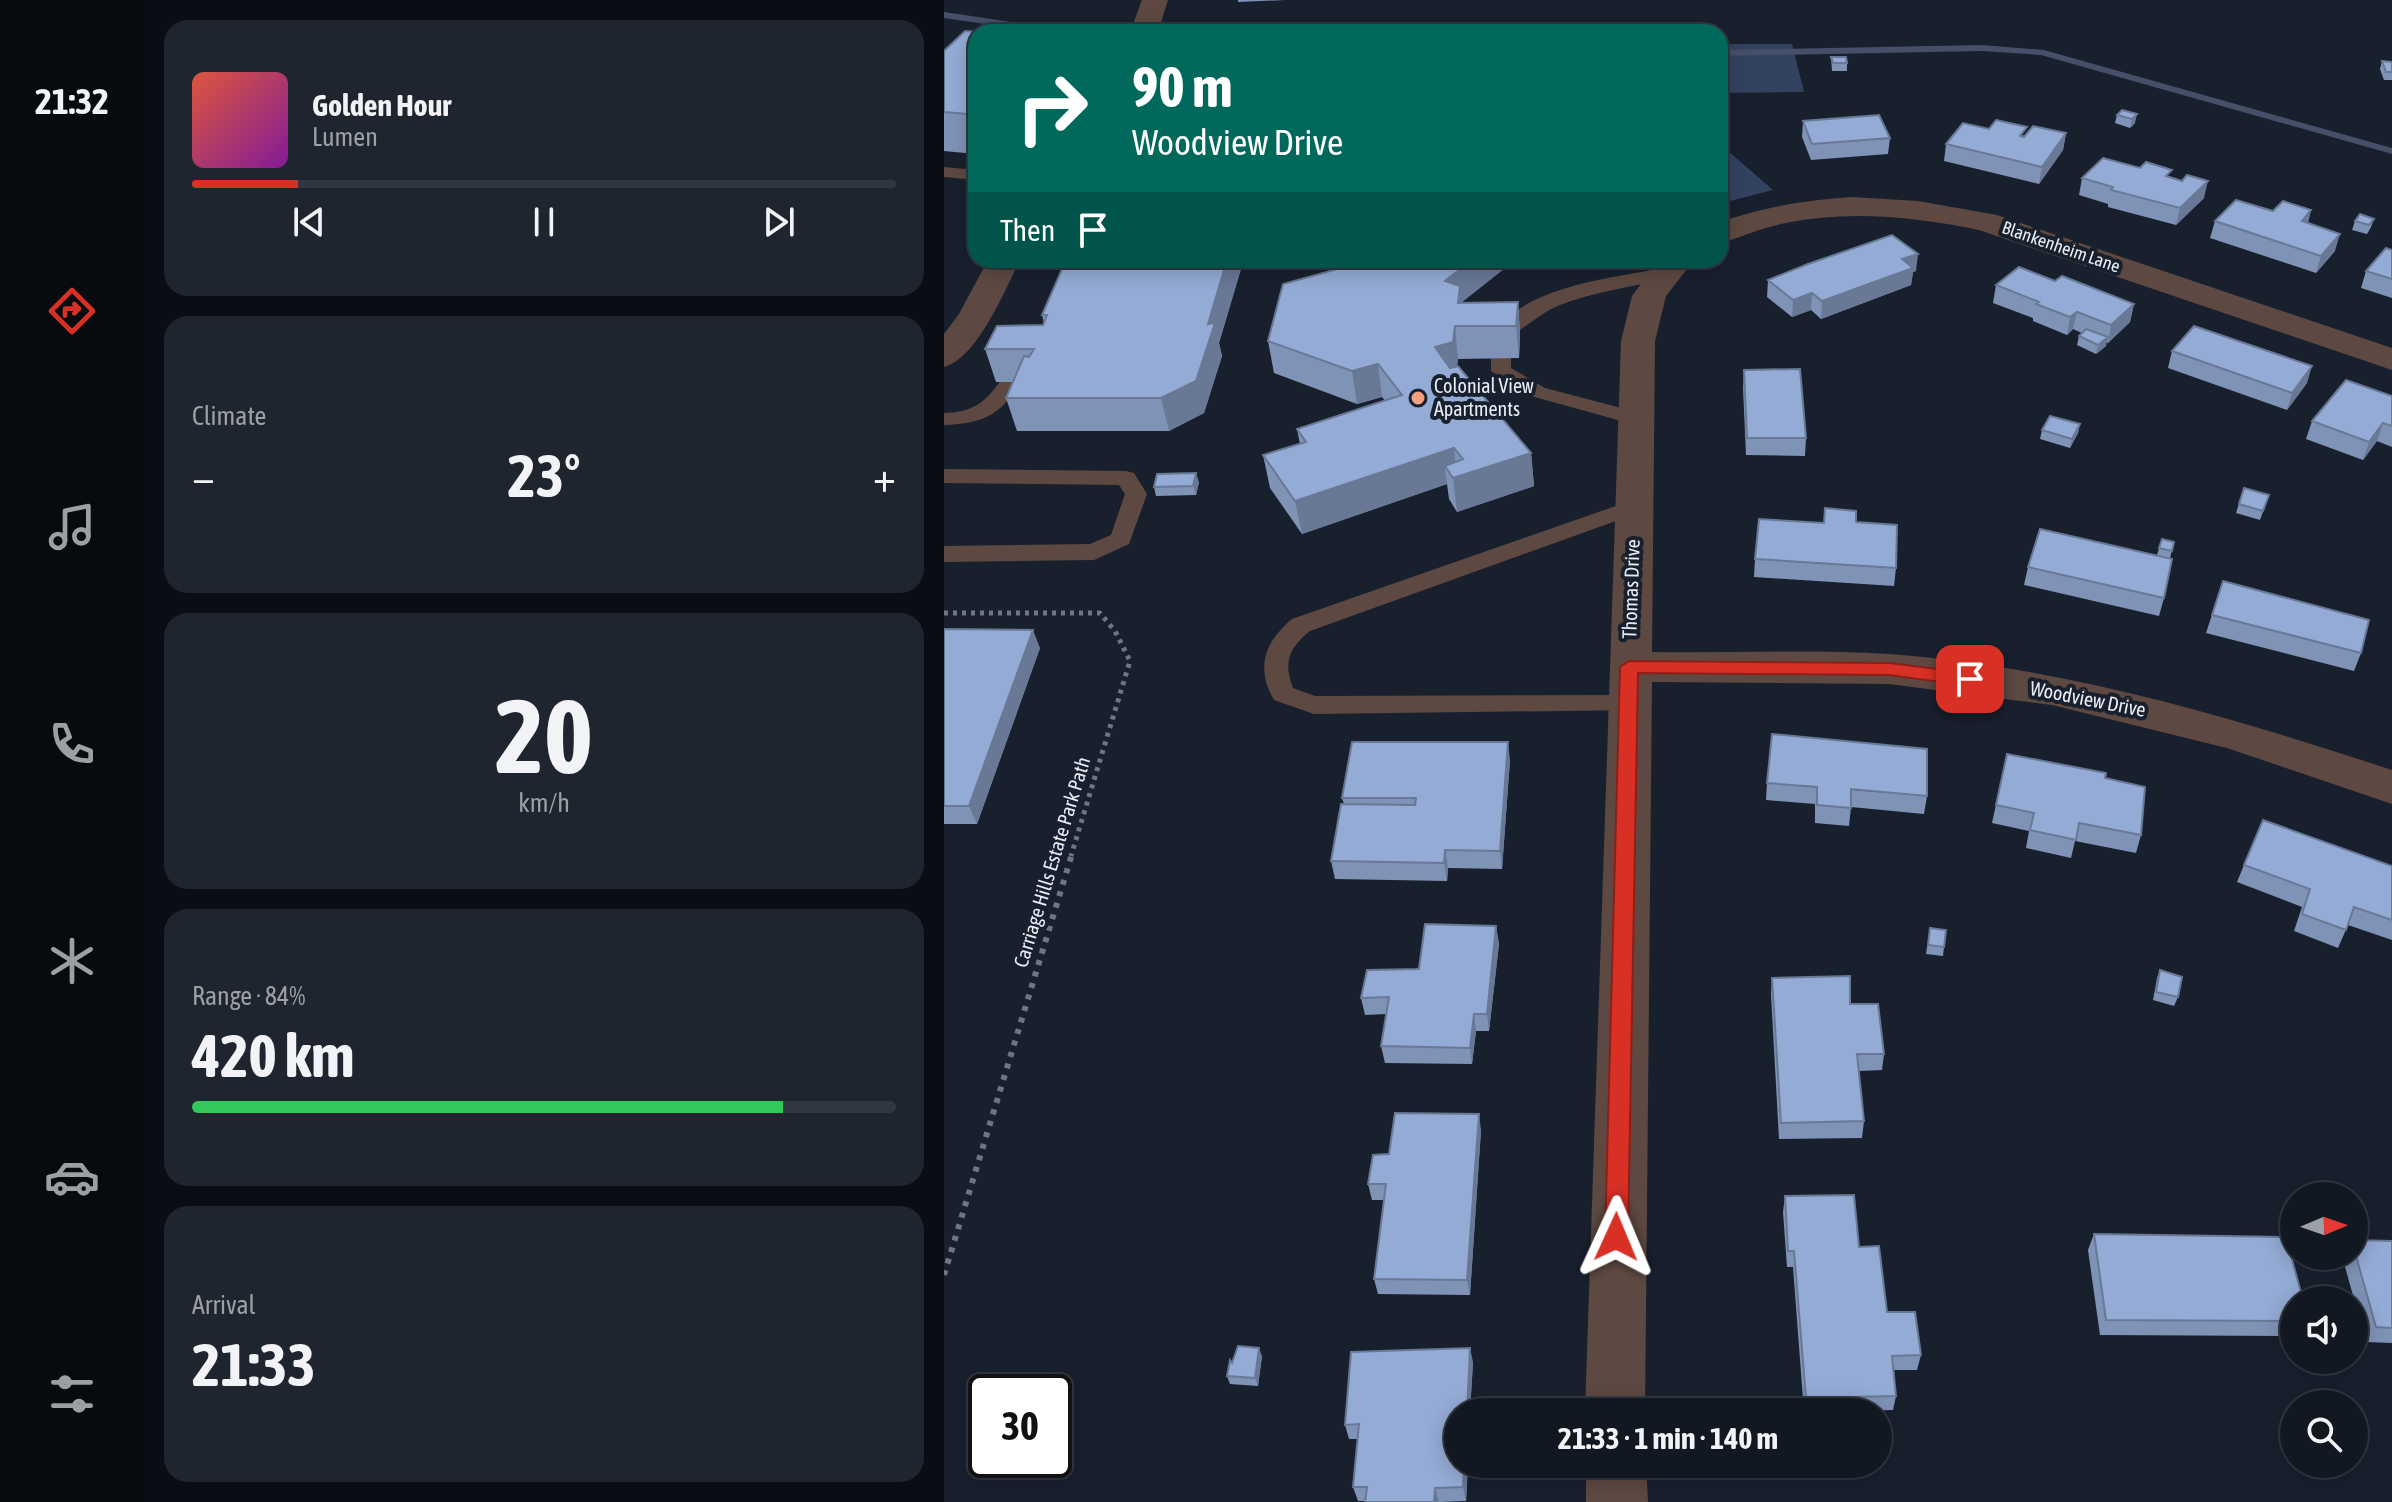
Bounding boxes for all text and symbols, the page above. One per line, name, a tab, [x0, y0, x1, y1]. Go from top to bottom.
text: 90 m	[1132, 55, 1233, 119]
icon: right	[1000, 56, 1104, 160]
text: 21:32	[35, 80, 109, 122]
text: Golden Hour	[312, 88, 451, 122]
text: Woodview Drive	[1132, 121, 1343, 163]
text: Lumen	[312, 122, 378, 152]
icon: previous	[287, 200, 331, 244]
icon: pause	[522, 200, 566, 244]
icon: next	[757, 200, 801, 244]
icon: arrive	[1071, 208, 1115, 252]
text: Then	[1000, 213, 1055, 247]
street label: Blankenheim Lane	[1999, 216, 2123, 277]
icon: directions	[44, 283, 100, 339]
place label: Colonial View Apartments	[1434, 374, 1534, 420]
marker: Colonial View Apartments	[1409, 389, 1427, 407]
text: Climate	[192, 401, 266, 431]
text: 23°	[508, 441, 580, 510]
text: −	[192, 451, 215, 501]
text: +	[873, 451, 896, 501]
icon: music	[44, 499, 100, 555]
street label: Thomas Drive	[1617, 539, 1644, 639]
pin	[1936, 645, 2004, 713]
icon: arrive	[1948, 657, 1992, 701]
text: 20	[495, 676, 593, 795]
street label: Woodview Drive	[2028, 676, 2148, 721]
icon: phone	[44, 716, 100, 772]
street label: Carriage Hills Estate Park Path	[1009, 754, 1095, 970]
text: km/h	[518, 788, 570, 818]
icon: climate	[44, 933, 100, 989]
text: Range · 84%	[192, 981, 305, 1011]
text: 420 km	[192, 1021, 354, 1090]
icon: car	[44, 1149, 100, 1205]
north arrow	[2280, 1182, 2368, 1270]
map controls	[2280, 1182, 2368, 1478]
position arrow	[1574, 1195, 1658, 1279]
button: sound	[2280, 1286, 2368, 1374]
text: Arrival	[192, 1290, 256, 1320]
text: 21:33	[192, 1330, 315, 1399]
icon: filters	[44, 1366, 100, 1422]
speed limit sign: 30	[968, 1374, 1072, 1478]
button: search	[2280, 1390, 2368, 1478]
text: 21:33 · 1 min · 140 m	[1558, 1421, 1778, 1455]

